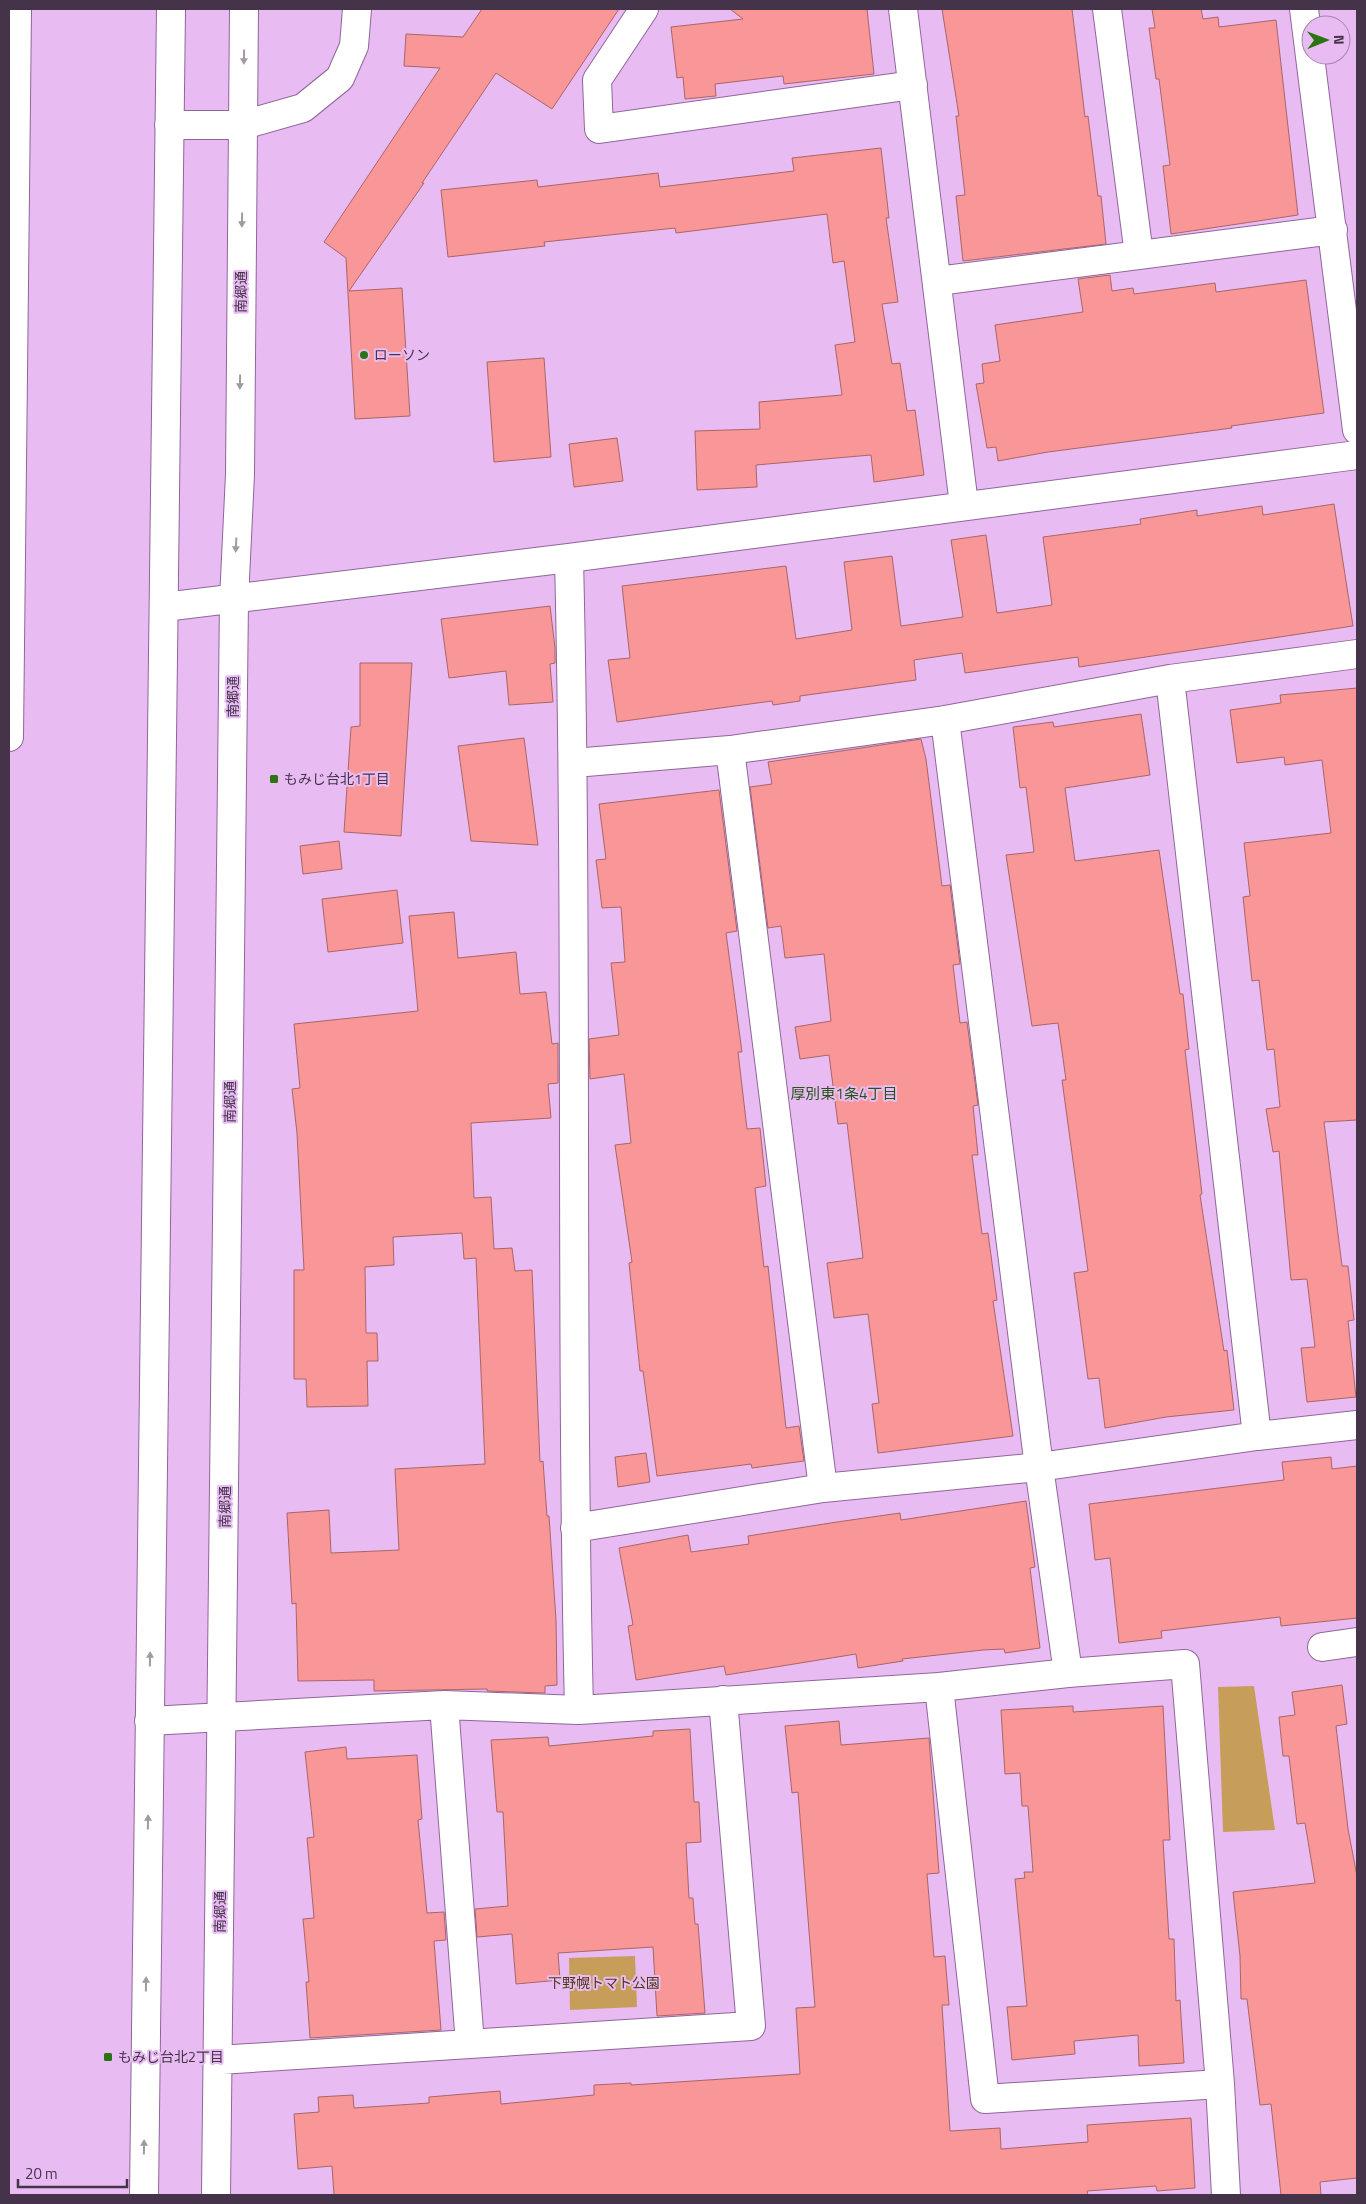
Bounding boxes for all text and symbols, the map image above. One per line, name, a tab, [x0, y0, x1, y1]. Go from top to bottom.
north arrow	[1301, 15, 1351, 65]
text: N	[1329, 35, 1350, 45]
one-way arrow	[240, 50, 248, 66]
one-way arrow	[237, 212, 245, 228]
street label: 南郷通	[230, 271, 251, 313]
place label: ローソン	[374, 344, 430, 365]
marker: ローソン	[358, 349, 370, 361]
one-way arrow	[236, 375, 244, 391]
one-way arrow	[232, 537, 240, 553]
street label: 南郷通	[222, 676, 243, 718]
place label: もみじ台北1丁目	[284, 768, 390, 789]
marker: もみじ台北1丁目	[268, 773, 280, 785]
street label: 南郷通	[219, 1081, 240, 1123]
district label: 厚別東1条4丁目	[791, 1082, 897, 1105]
street label: 南郷通	[214, 1486, 235, 1528]
one-way arrow	[146, 1651, 154, 1667]
one-way arrow	[144, 1813, 152, 1829]
street label: 南郷通	[209, 1891, 230, 1933]
park label: 下野幌トマト公園	[548, 1972, 660, 1993]
one-way arrow	[142, 1976, 150, 1992]
place label: もみじ台北2丁目	[118, 2046, 224, 2067]
marker: もみじ台北2丁目	[102, 2051, 114, 2063]
one-way arrow	[140, 2138, 148, 2154]
scale bar	[18, 2156, 126, 2188]
text: 20 m	[25, 2162, 58, 2185]

